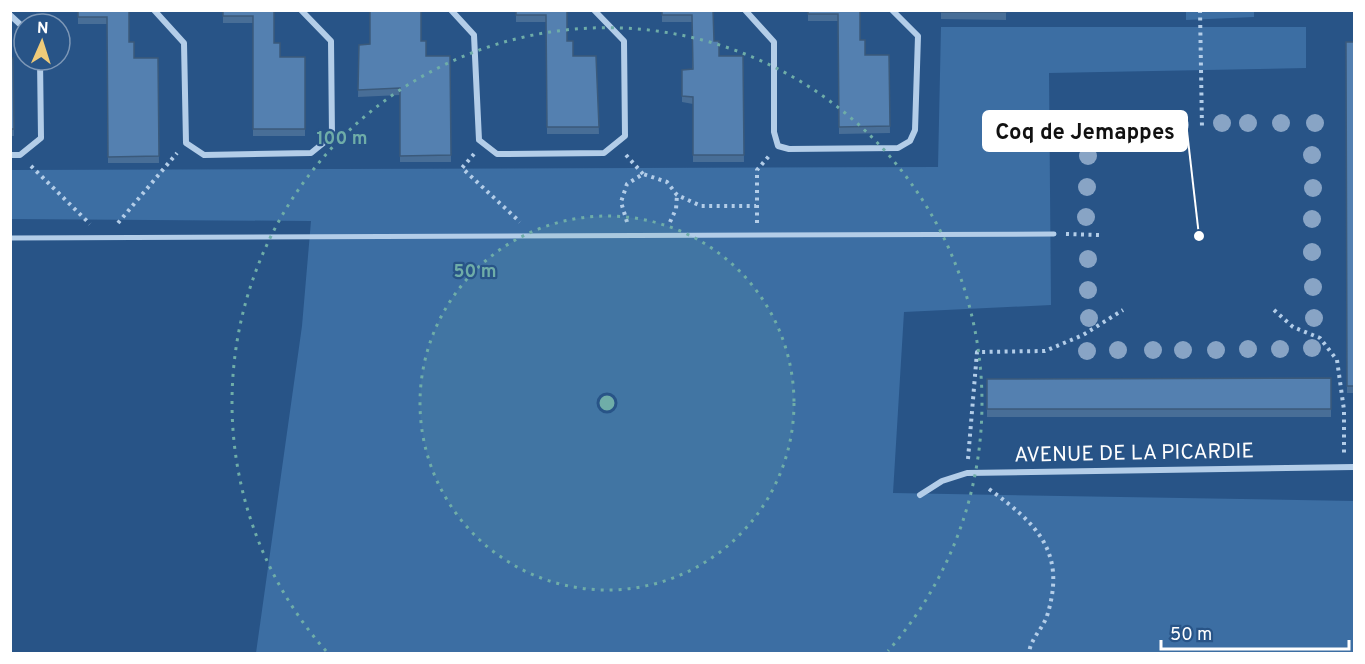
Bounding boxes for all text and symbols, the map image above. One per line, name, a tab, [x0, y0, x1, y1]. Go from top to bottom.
north arrow	[12, 12, 72, 72]
text: N	[36, 19, 49, 39]
callout: Coq de Jemappes	[983, 111, 1187, 151]
text: Coq de Jemappes	[995, 120, 1175, 147]
text: 100 m	[316, 128, 368, 151]
text: 50 m	[453, 261, 497, 284]
centre of rings	[597, 393, 617, 413]
street label: AVENUE DE LA PICARDIE	[1014, 438, 1254, 470]
scale bar	[1161, 613, 1348, 651]
text: 50 m	[1170, 624, 1212, 647]

